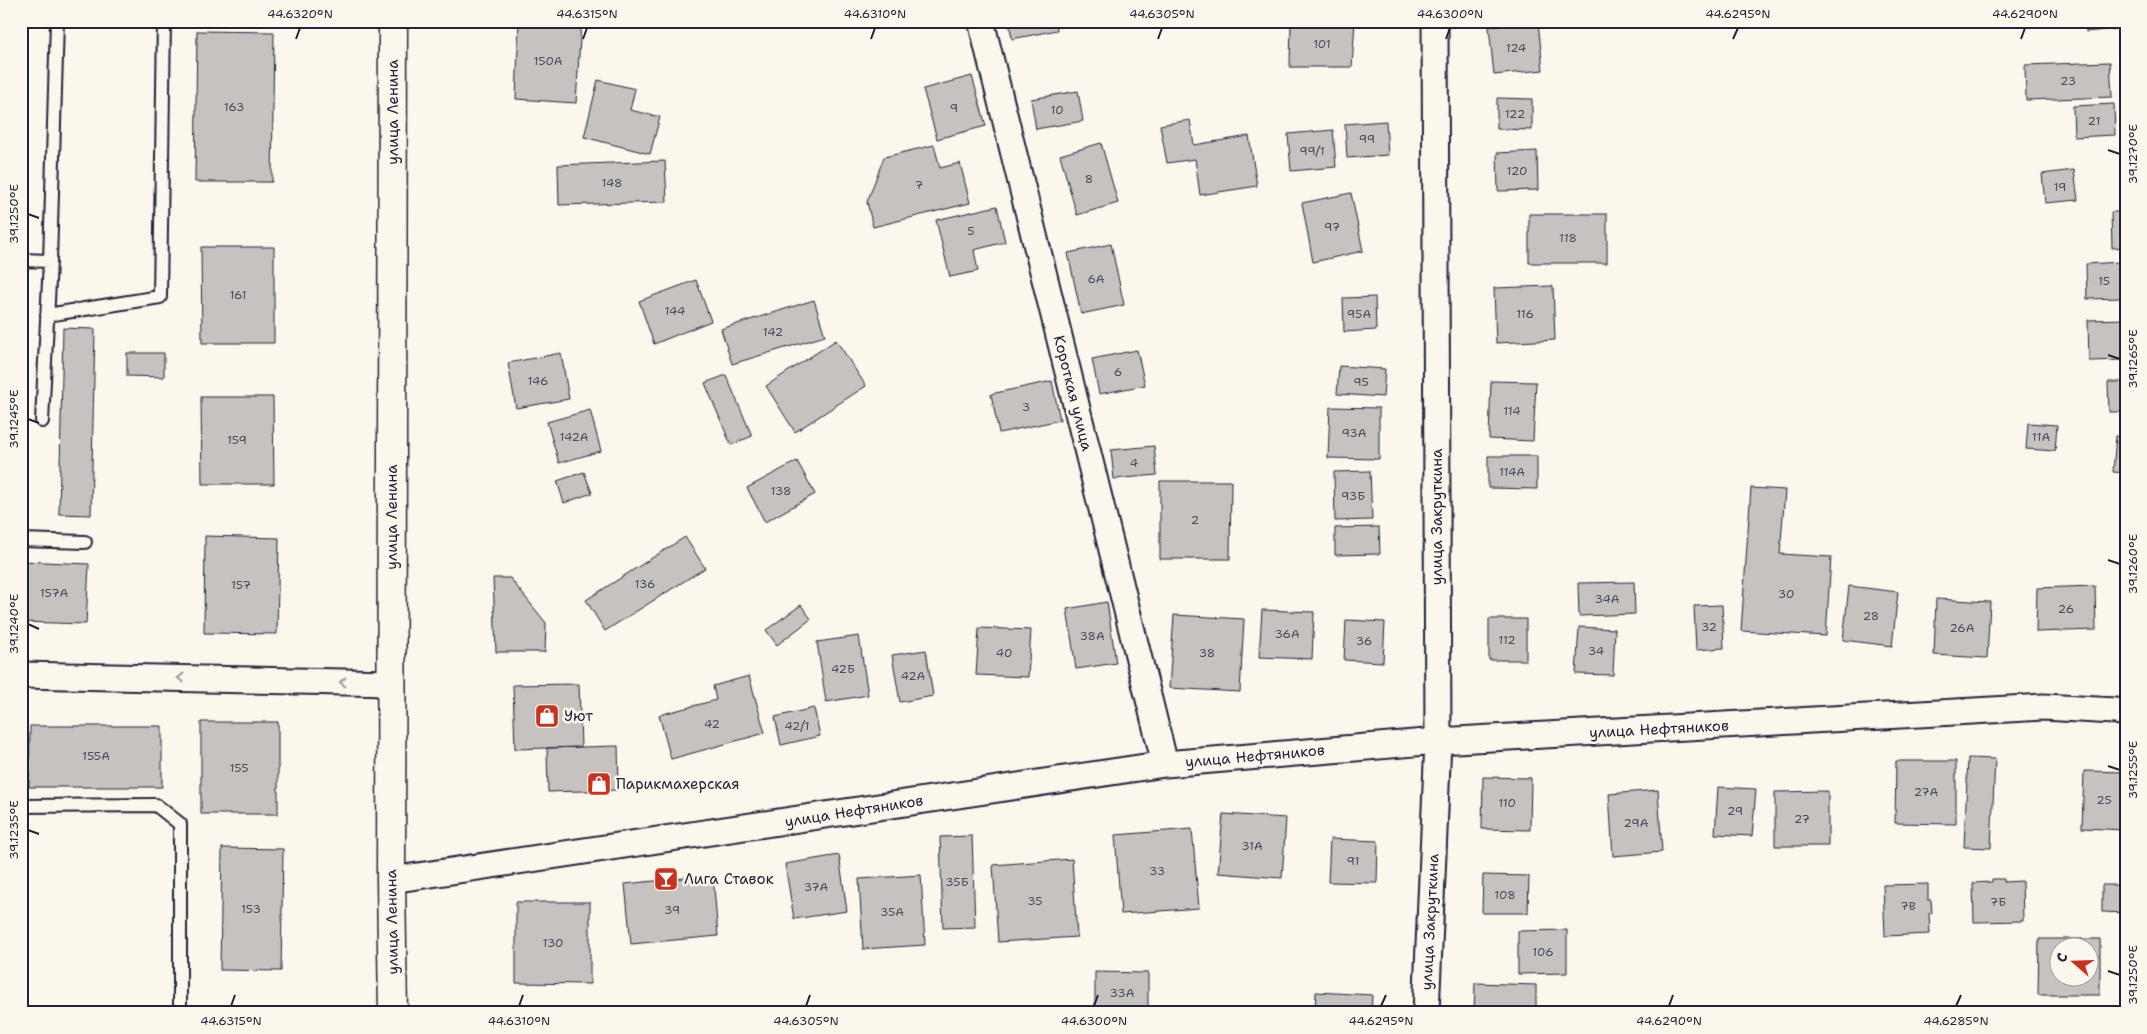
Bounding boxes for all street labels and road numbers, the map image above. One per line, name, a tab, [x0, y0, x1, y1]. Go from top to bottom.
street label: улица Ленина	[383, 59, 403, 165]
street label: Короткая улица	[1049, 333, 1097, 454]
street label: улица Закруткина	[1427, 448, 1447, 585]
street label: улица Ленина	[382, 464, 402, 570]
street label: улица Нефтяников	[1589, 715, 1729, 743]
street label: улица Нефтяников	[1184, 740, 1326, 772]
street label: улица Нефтяников	[783, 790, 925, 832]
street label: улица Закруткина	[1416, 853, 1444, 991]
street label: улица Ленина	[381, 869, 403, 975]

